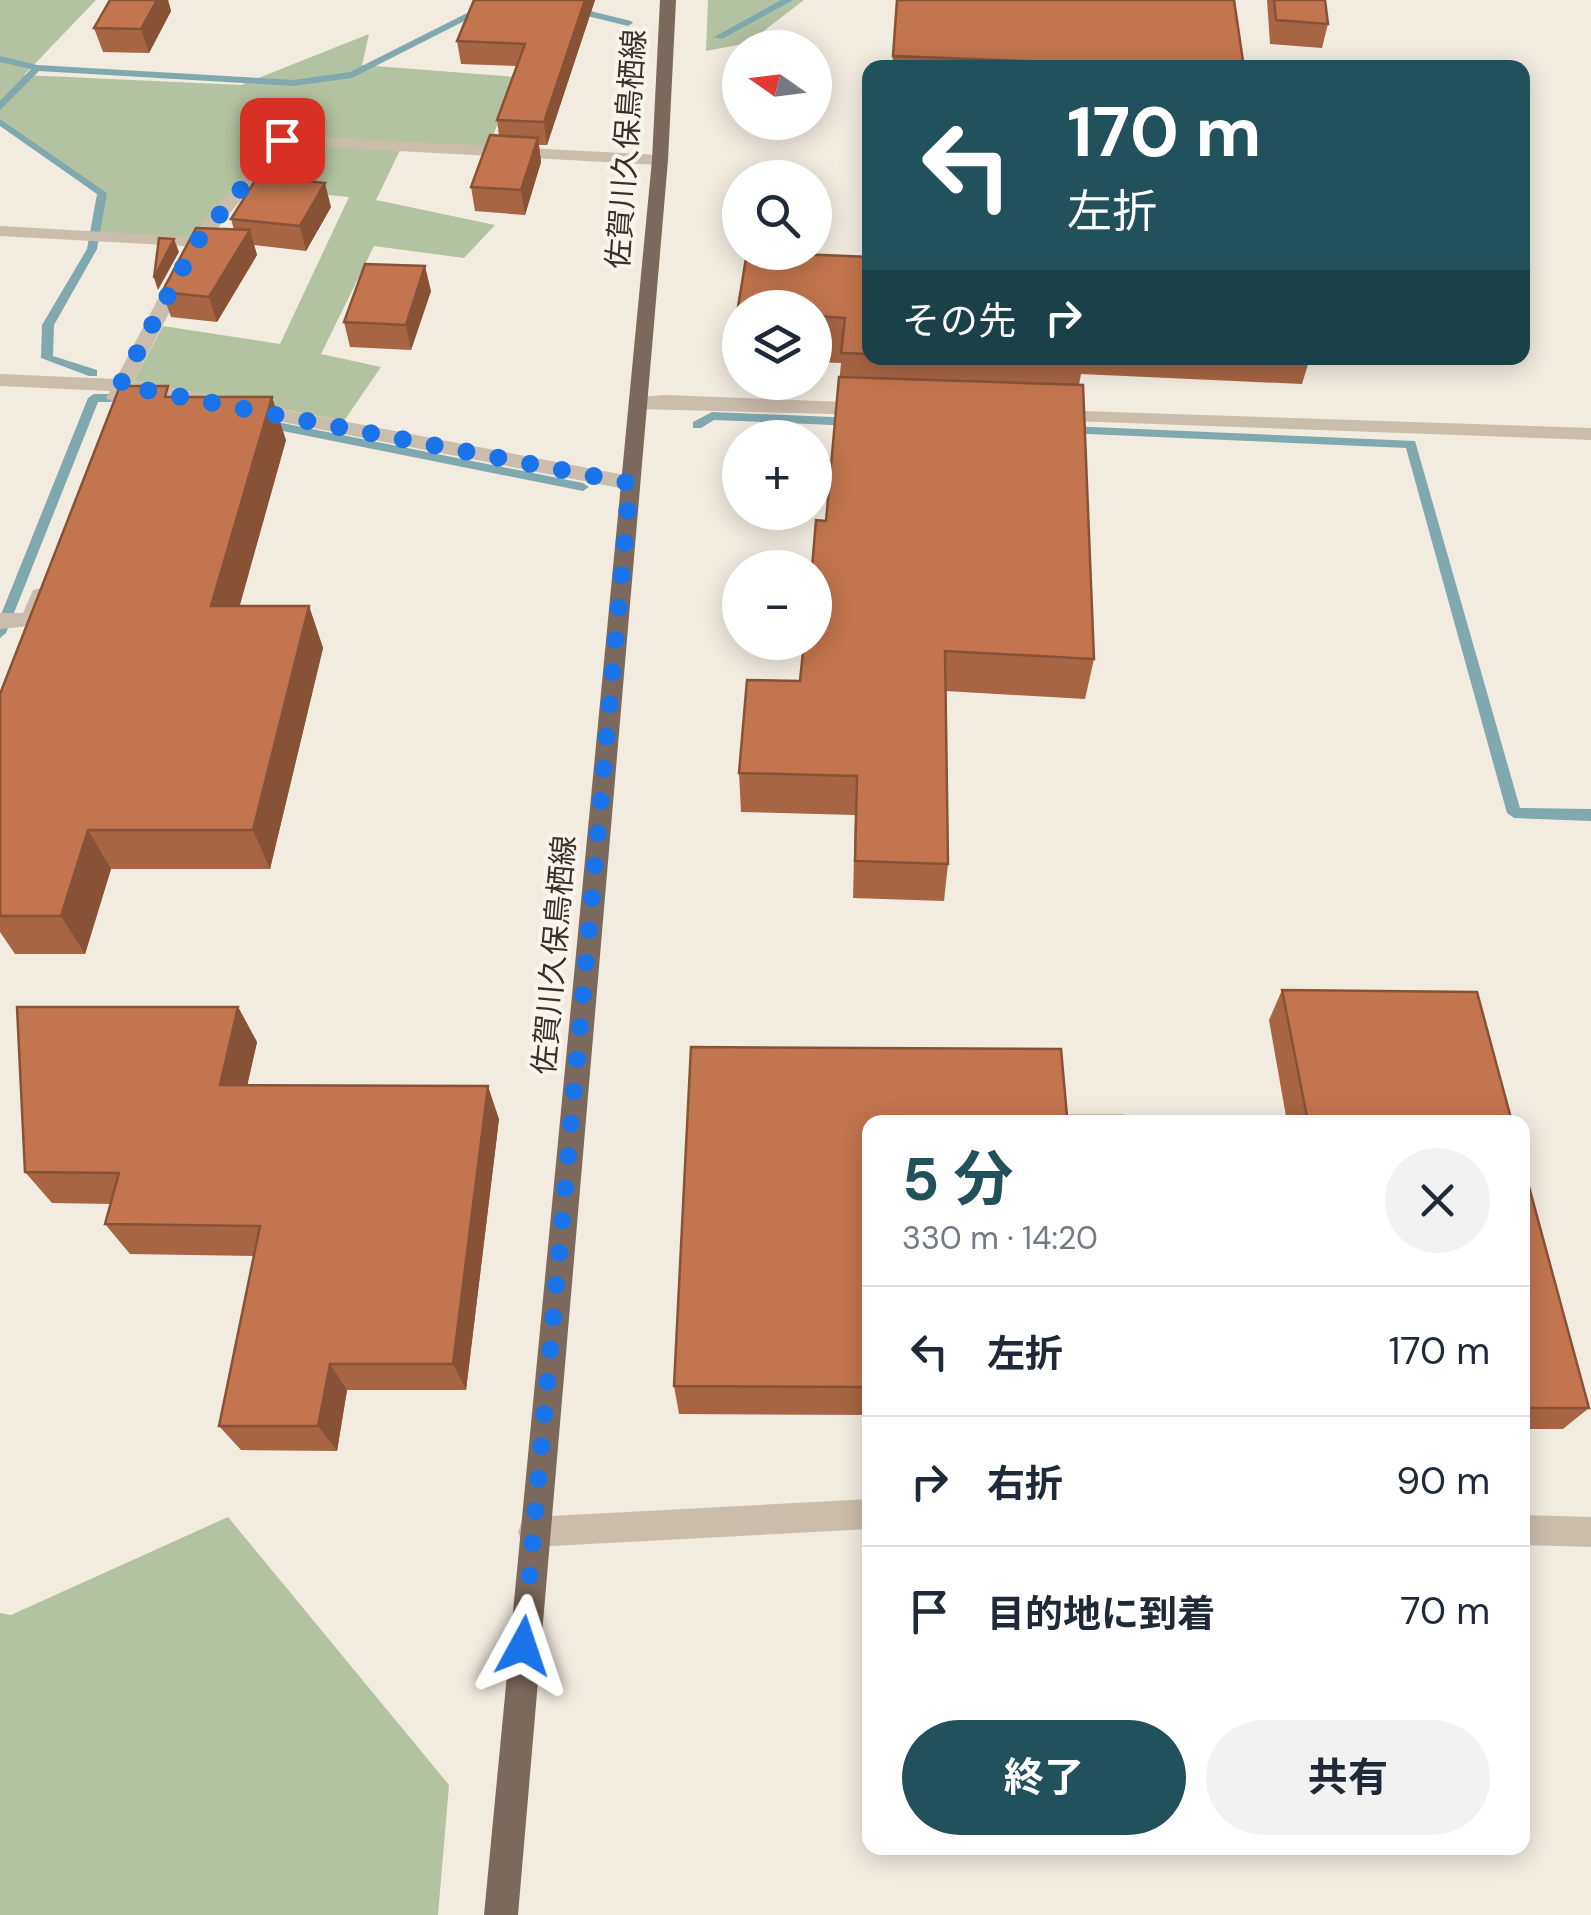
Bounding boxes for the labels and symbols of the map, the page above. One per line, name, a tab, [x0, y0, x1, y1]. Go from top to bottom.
street label: 佐賀川久保鳥栖線	[598, 28, 654, 270]
north arrow	[722, 30, 832, 140]
pin	[240, 98, 325, 183]
street label: 佐賀川久保鳥栖線	[524, 834, 584, 1076]
position arrow	[471, 1594, 575, 1698]

